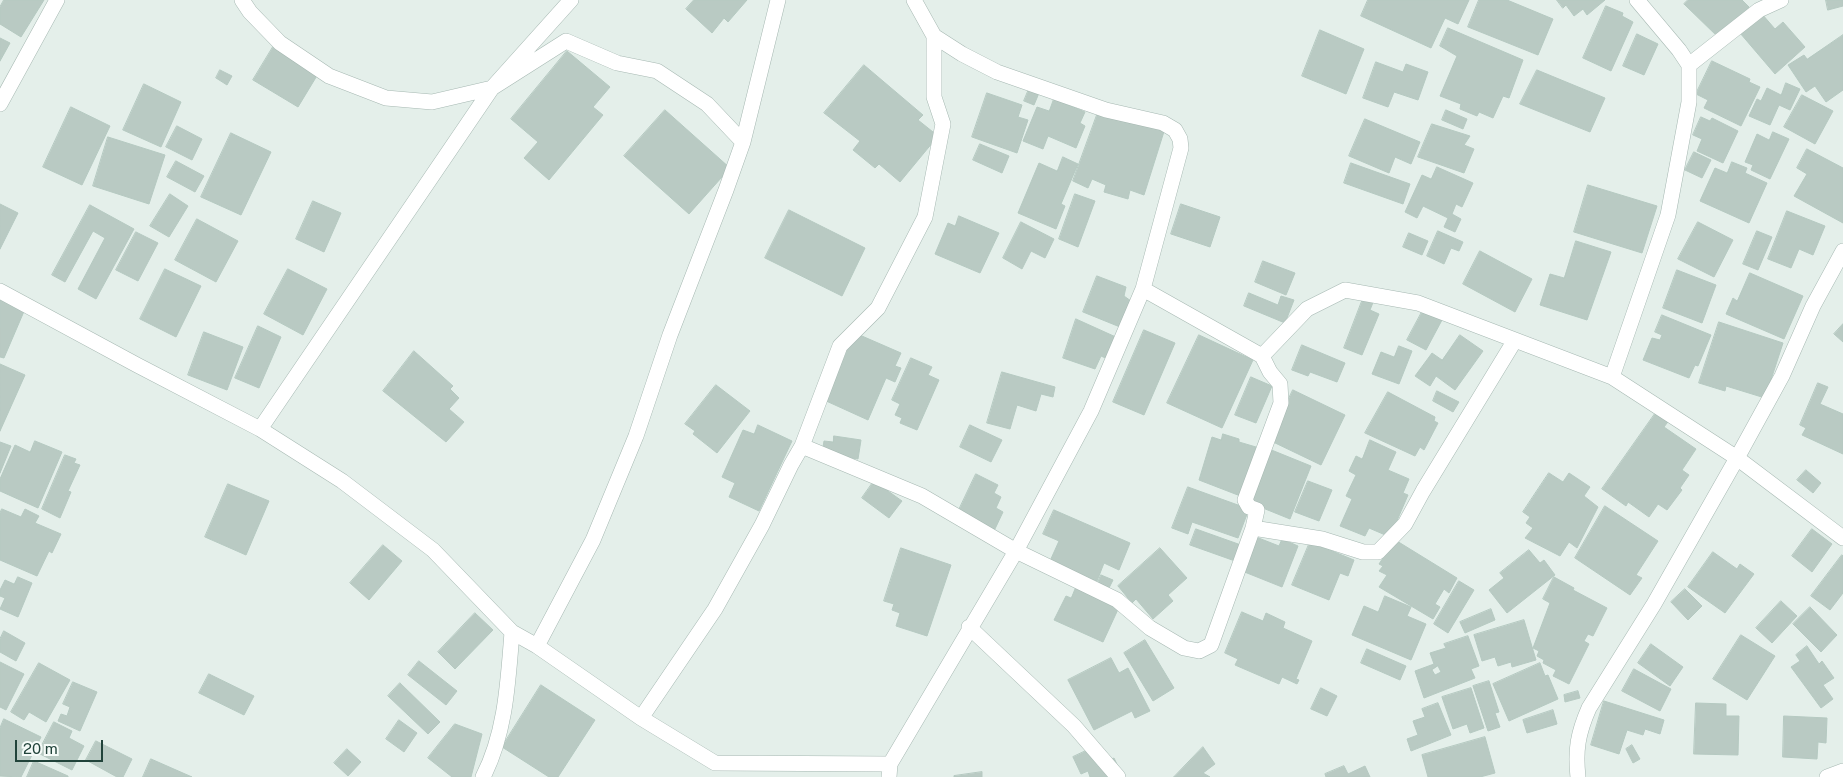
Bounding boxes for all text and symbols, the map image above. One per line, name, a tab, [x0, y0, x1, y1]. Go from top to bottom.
scale bar	[18, 730, 105, 762]
text: 20 m	[23, 740, 58, 757]

